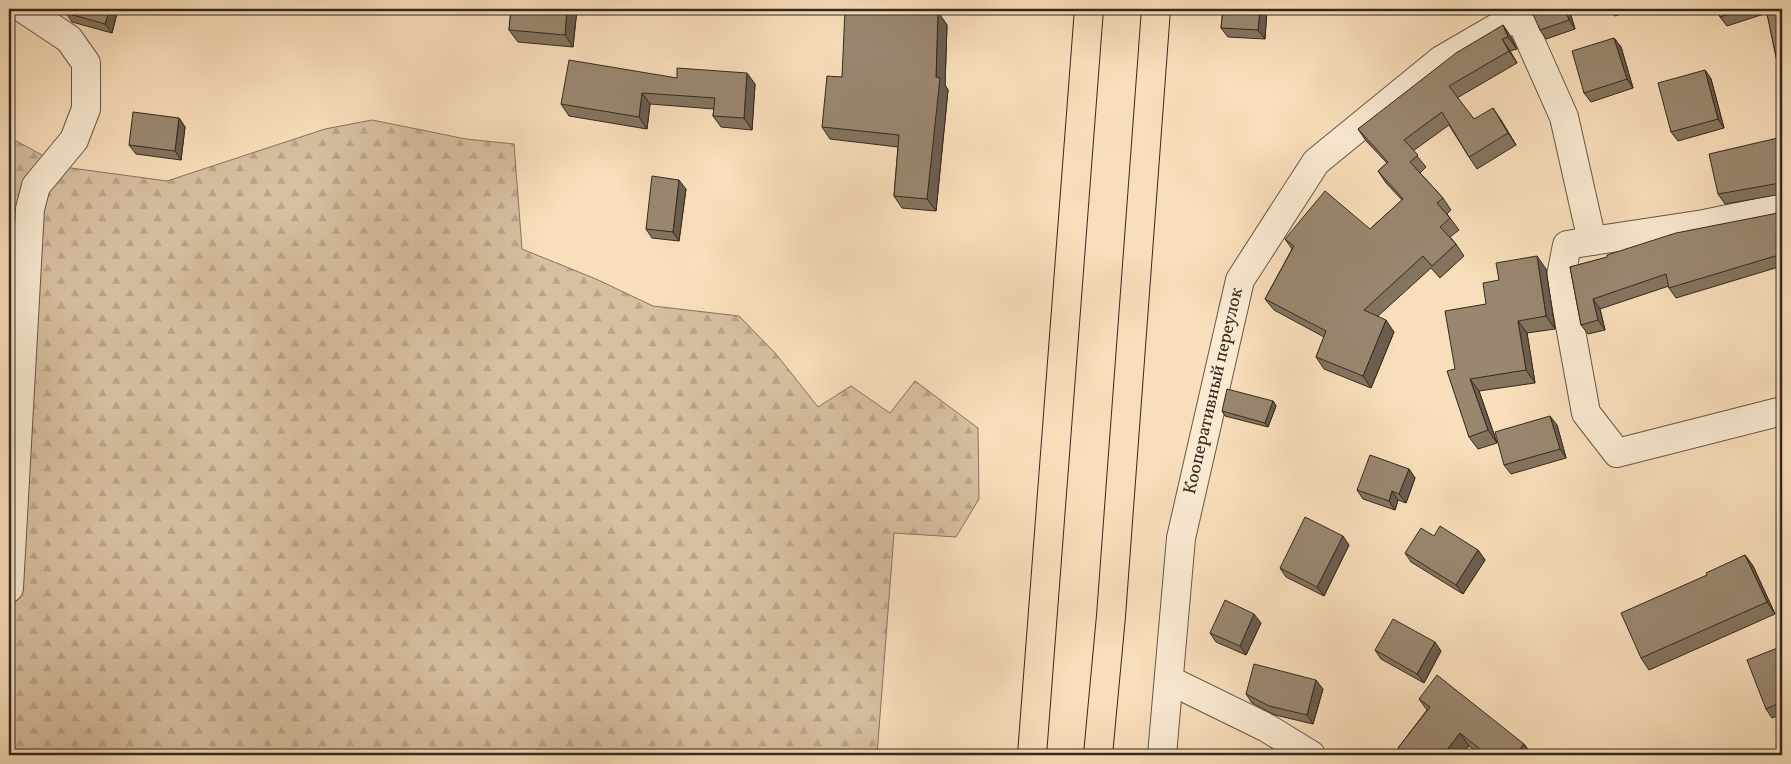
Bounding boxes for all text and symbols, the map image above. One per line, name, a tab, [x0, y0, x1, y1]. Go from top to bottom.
street label: Кооперативный переулок	[1178, 285, 1250, 497]

